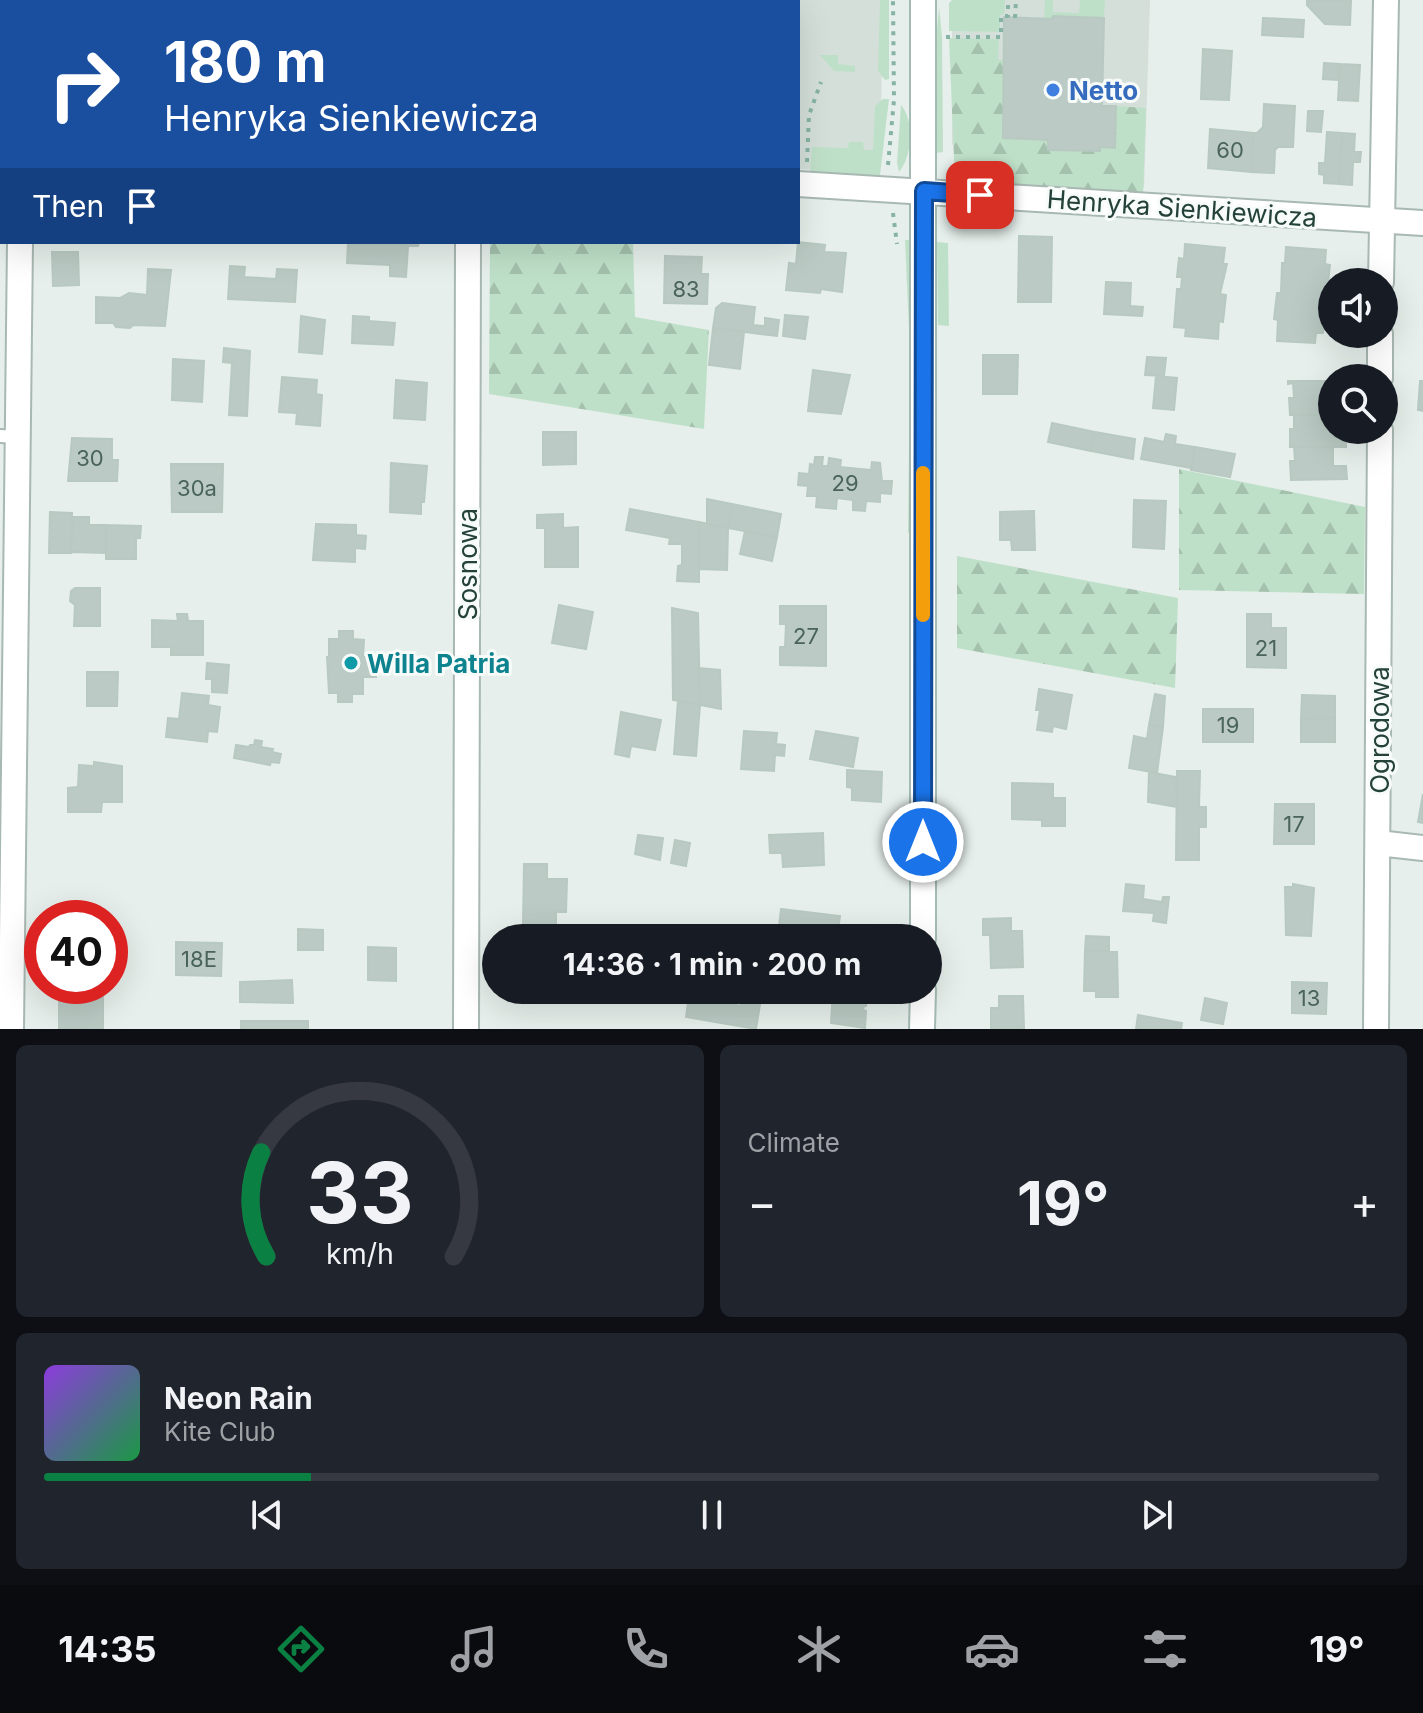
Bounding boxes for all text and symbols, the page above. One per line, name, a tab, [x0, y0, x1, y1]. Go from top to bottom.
text: 180 m	[164, 28, 327, 96]
icon: right	[32, 32, 136, 136]
place label: Netto	[1069, 75, 1138, 106]
marker: Netto	[1044, 81, 1062, 99]
text: Henryka Sienkiewicza	[164, 96, 539, 140]
house number: 60	[1216, 137, 1244, 163]
pin	[946, 161, 1014, 229]
icon: arrive	[958, 173, 1002, 217]
street label: Henryka Sienkiewicza	[1046, 183, 1318, 233]
icon: arrive	[120, 184, 164, 228]
text: Then	[32, 188, 104, 224]
map controls	[1318, 268, 1398, 444]
button: sound	[1318, 268, 1398, 348]
house number: 83	[672, 276, 700, 302]
button: search	[1318, 364, 1398, 444]
house number: 30	[76, 445, 104, 471]
house number: 29	[831, 470, 859, 496]
house number: 30a	[177, 475, 217, 501]
street label: Sosnowa	[452, 508, 483, 620]
house number: 27	[793, 623, 819, 649]
house number: 21	[1255, 635, 1277, 661]
place label: Willa Patria	[367, 648, 510, 679]
marker: Willa Patria	[342, 654, 360, 672]
street label: Ogrodowa	[1364, 666, 1395, 794]
house number: 19	[1217, 712, 1239, 738]
position arrow	[881, 800, 965, 884]
house number: 17	[1283, 811, 1305, 837]
speed limit sign: 40	[24, 900, 128, 1004]
house number: 18E	[181, 946, 217, 972]
text: 14:36 · 1 min · 200 m	[563, 946, 861, 982]
house number: 13	[1298, 985, 1320, 1011]
text: Climate	[748, 1127, 840, 1158]
text: 33	[306, 1142, 413, 1243]
text: 19°	[1017, 1167, 1109, 1239]
text: −	[748, 1176, 777, 1230]
text: +	[1350, 1176, 1379, 1230]
text: km/h	[326, 1236, 394, 1271]
text: Neon Rain	[164, 1380, 313, 1416]
text: Kite Club	[164, 1416, 275, 1447]
icon: previous	[245, 1493, 289, 1537]
icon: pause	[690, 1493, 734, 1537]
icon: next	[1135, 1493, 1179, 1537]
icon: directions	[273, 1621, 329, 1677]
icon: music	[446, 1621, 502, 1677]
icon: phone	[618, 1621, 674, 1677]
icon: climate	[791, 1621, 847, 1677]
icon: car	[964, 1621, 1020, 1677]
icon: filters	[1137, 1621, 1193, 1677]
text: 14:35	[58, 1627, 156, 1671]
text: 19°	[1309, 1627, 1365, 1671]

